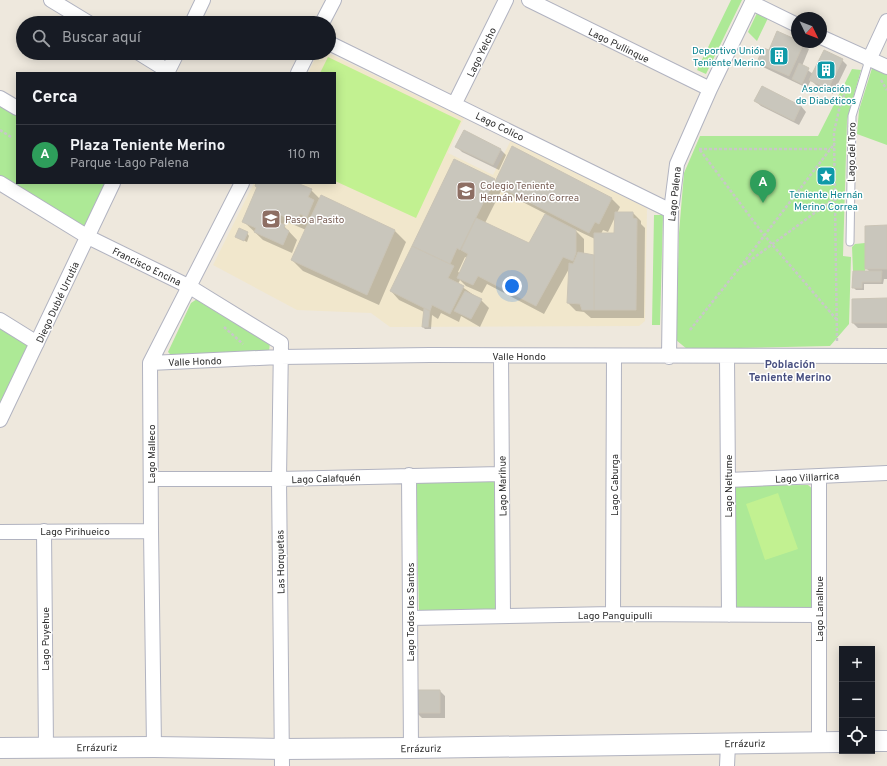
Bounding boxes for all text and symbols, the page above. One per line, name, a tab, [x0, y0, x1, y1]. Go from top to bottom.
north arrow	[791, 12, 827, 48]
search box	[16, 16, 336, 60]
street label: Lago Yelcho	[465, 25, 500, 80]
street label: Lago Pullinque	[586, 26, 651, 67]
icon: search	[30, 27, 52, 49]
text: Buscar aquí	[62, 29, 141, 48]
place label: Deportivo Unión Teniente Merino	[692, 45, 765, 70]
building icon: Deportivo Unión Teniente Merino	[768, 45, 790, 67]
building icon: Asociación de Diabéticos	[815, 59, 837, 81]
place label: Asociación de Diabéticos	[796, 83, 857, 108]
text: Cerca	[32, 87, 78, 109]
street label: Lago Colico	[473, 110, 526, 145]
street label: Lago del Toro	[845, 122, 860, 182]
text: Plaza Teniente Merino	[70, 137, 225, 156]
text: A	[40, 147, 50, 163]
text: 110 m	[288, 147, 320, 163]
text: Parque · Lago Palena	[70, 156, 189, 172]
place icon: Teniente Hernán Merino Correa	[815, 165, 837, 187]
street label: Lago Palena	[666, 166, 685, 222]
pin: A	[750, 170, 776, 203]
school or university icon: Colegio Teniente Hernán Merino Correa	[455, 180, 477, 202]
place label: Colegio Teniente Hernán Merino Correa	[480, 180, 579, 205]
place label: Teniente Hernán Merino Correa	[789, 189, 863, 214]
school or university icon: Paso a Pasito	[260, 208, 282, 230]
place label: Paso a Pasito	[285, 214, 345, 227]
street label: Francisco Encina	[110, 245, 183, 290]
street label: Diego Dublé Urrutia	[34, 260, 83, 345]
your location	[502, 276, 522, 296]
street label: Valle Hondo	[492, 351, 546, 364]
street label: Valle Hondo	[168, 355, 222, 370]
district label: Población Teniente Merino	[749, 358, 831, 385]
street label: Lago Malleco	[146, 424, 159, 483]
street label: Lago Caburga	[609, 454, 622, 516]
street label: Lago Neltume	[723, 455, 736, 517]
street label: Lago Marihue	[496, 456, 511, 516]
street label: Lago Villarrica	[775, 470, 839, 487]
street label: Lago Calafquén	[291, 472, 361, 487]
street label: Lago Pirihueico	[40, 526, 110, 539]
street label: Las Horquetas	[274, 529, 289, 594]
street label: Lago Todos los Santos	[405, 562, 418, 661]
street label: Lago Lanalhue	[814, 576, 827, 642]
street label: Lago Puyehue	[40, 607, 53, 671]
street label: Lago Panguipulli	[578, 610, 652, 623]
map controls	[839, 646, 875, 754]
button: +	[839, 646, 875, 682]
button: −	[839, 682, 875, 718]
button: locate	[839, 718, 875, 754]
street label: Errázuriz	[724, 738, 766, 751]
street label: Errázuriz	[76, 742, 118, 755]
street label: Errázuriz	[400, 743, 442, 756]

